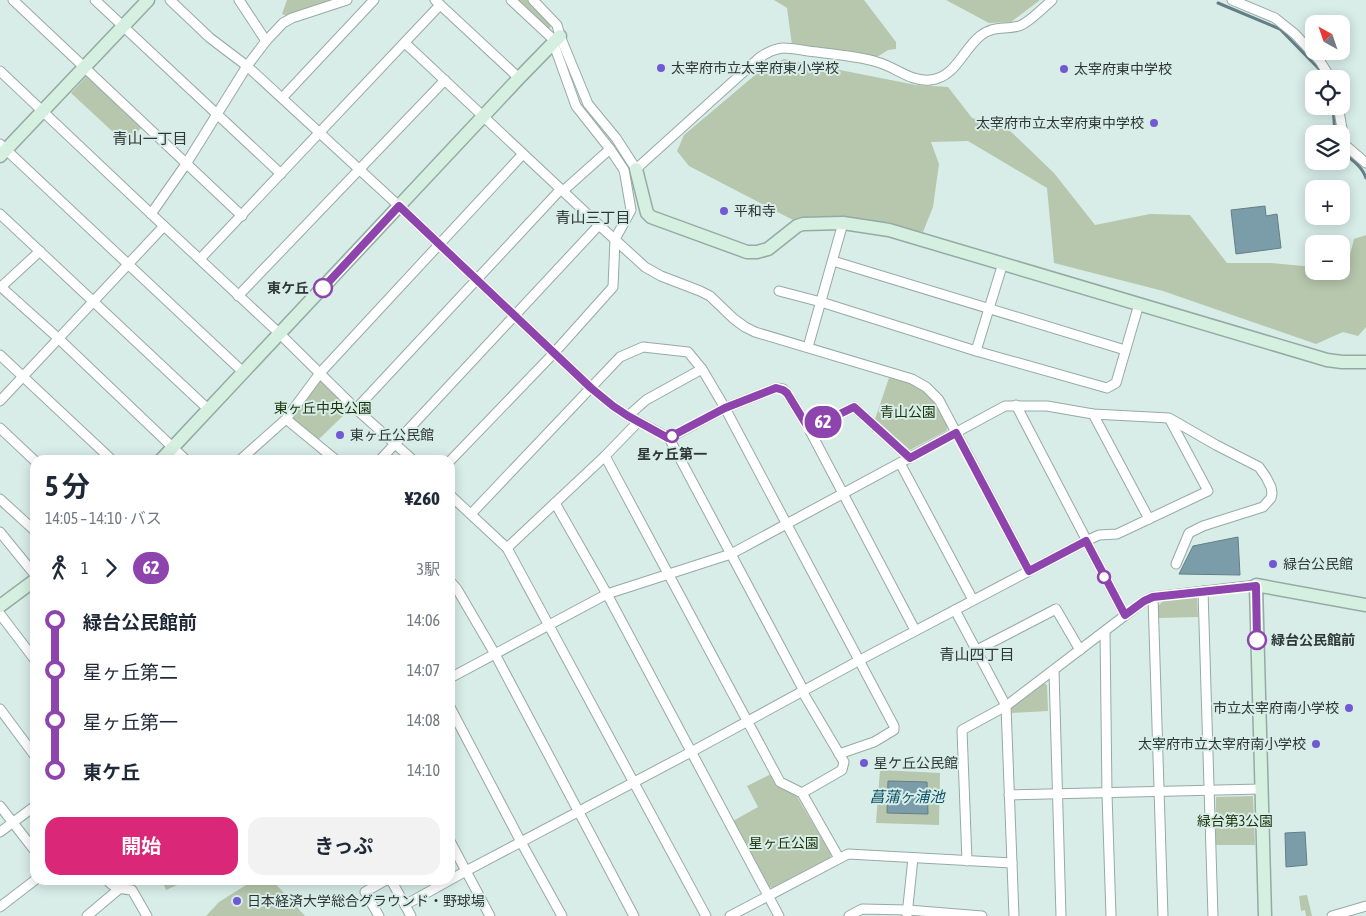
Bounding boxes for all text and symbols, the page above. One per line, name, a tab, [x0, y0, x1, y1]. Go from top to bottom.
north arrow	[1305, 15, 1350, 60]
map controls	[1305, 15, 1350, 280]
place label: 太宰府市立太宰府東小学校	[671, 60, 839, 76]
place label: 太宰府東中学校	[1074, 61, 1172, 77]
marker: 太宰府市立太宰府東小学校	[655, 62, 667, 74]
marker: 太宰府東中学校	[1058, 63, 1070, 75]
button: locate	[1305, 70, 1350, 115]
place label: 太宰府市立太宰府東中学校	[976, 115, 1144, 131]
marker: 太宰府市立太宰府東中学校	[1148, 117, 1160, 129]
button: layers	[1305, 125, 1350, 170]
district label: 青山一丁目	[112, 130, 188, 147]
button: +	[1305, 180, 1350, 225]
place label: 平和寺	[734, 203, 776, 219]
marker: 平和寺	[718, 205, 730, 217]
district label: 青山三丁目	[555, 209, 631, 226]
button: −	[1305, 235, 1350, 280]
marker: 東ケ丘	[313, 278, 333, 298]
place label: 東ケ丘	[267, 280, 309, 296]
park label: 東ヶ丘中央公園	[274, 400, 372, 416]
park label: 青山公園	[880, 404, 936, 420]
line badge: 62	[800, 406, 846, 438]
text: 62	[815, 411, 831, 432]
place label: 東ヶ丘公民館	[350, 427, 434, 443]
marker: 東ヶ丘公民館	[334, 429, 346, 441]
marker: 星ヶ丘第一	[665, 429, 679, 443]
place label: 星ヶ丘第一	[637, 446, 707, 462]
text: 5 分	[45, 470, 90, 502]
text: ¥260	[405, 487, 440, 509]
text: 14:05 – 14:10 · バス	[45, 509, 162, 527]
icon: walk	[45, 554, 73, 582]
icon: forward	[97, 554, 125, 582]
place label: 緑台公民館	[1283, 556, 1353, 572]
text: 62	[143, 557, 159, 578]
marker: 緑台公民館	[1267, 558, 1279, 570]
text: 1	[81, 559, 89, 577]
text: 3駅	[416, 560, 440, 578]
unlabelled marker	[1097, 570, 1111, 584]
text: 緑台公民館前	[83, 611, 197, 633]
text: 14:06	[407, 611, 440, 629]
marker: 緑台公民館前	[1247, 630, 1267, 650]
place label: 緑台公民館前	[1271, 632, 1355, 648]
district label: 青山四丁目	[939, 646, 1015, 663]
text: 星ヶ丘第二	[83, 661, 178, 683]
text: 14:07	[407, 661, 440, 679]
place label: 市立太宰府南小学校	[1213, 700, 1339, 716]
marker: 市立太宰府南小学校	[1343, 702, 1355, 714]
text: 星ヶ丘第一	[83, 711, 178, 733]
text: 14:08	[407, 711, 440, 729]
place label: 太宰府市立太宰府南小学校	[1138, 736, 1306, 752]
marker: 太宰府市立太宰府南小学校	[1310, 738, 1322, 750]
place label: 星ケ丘公民館	[874, 755, 958, 771]
marker: 星ケ丘公民館	[858, 757, 870, 769]
text: 東ケ丘	[83, 761, 140, 783]
text: 14:10	[407, 761, 440, 779]
water label: 菖蒲ヶ浦池	[869, 788, 946, 805]
park label: 緑台第3公園	[1197, 813, 1273, 829]
button: 開始	[45, 817, 238, 875]
button: きっぷ	[248, 817, 440, 875]
park label: 星ヶ丘公園	[749, 835, 819, 851]
place label: 日本経済大学総合グラウンド・野球場	[247, 893, 485, 909]
marker: 日本経済大学総合グラウンド・野球場	[231, 895, 243, 907]

